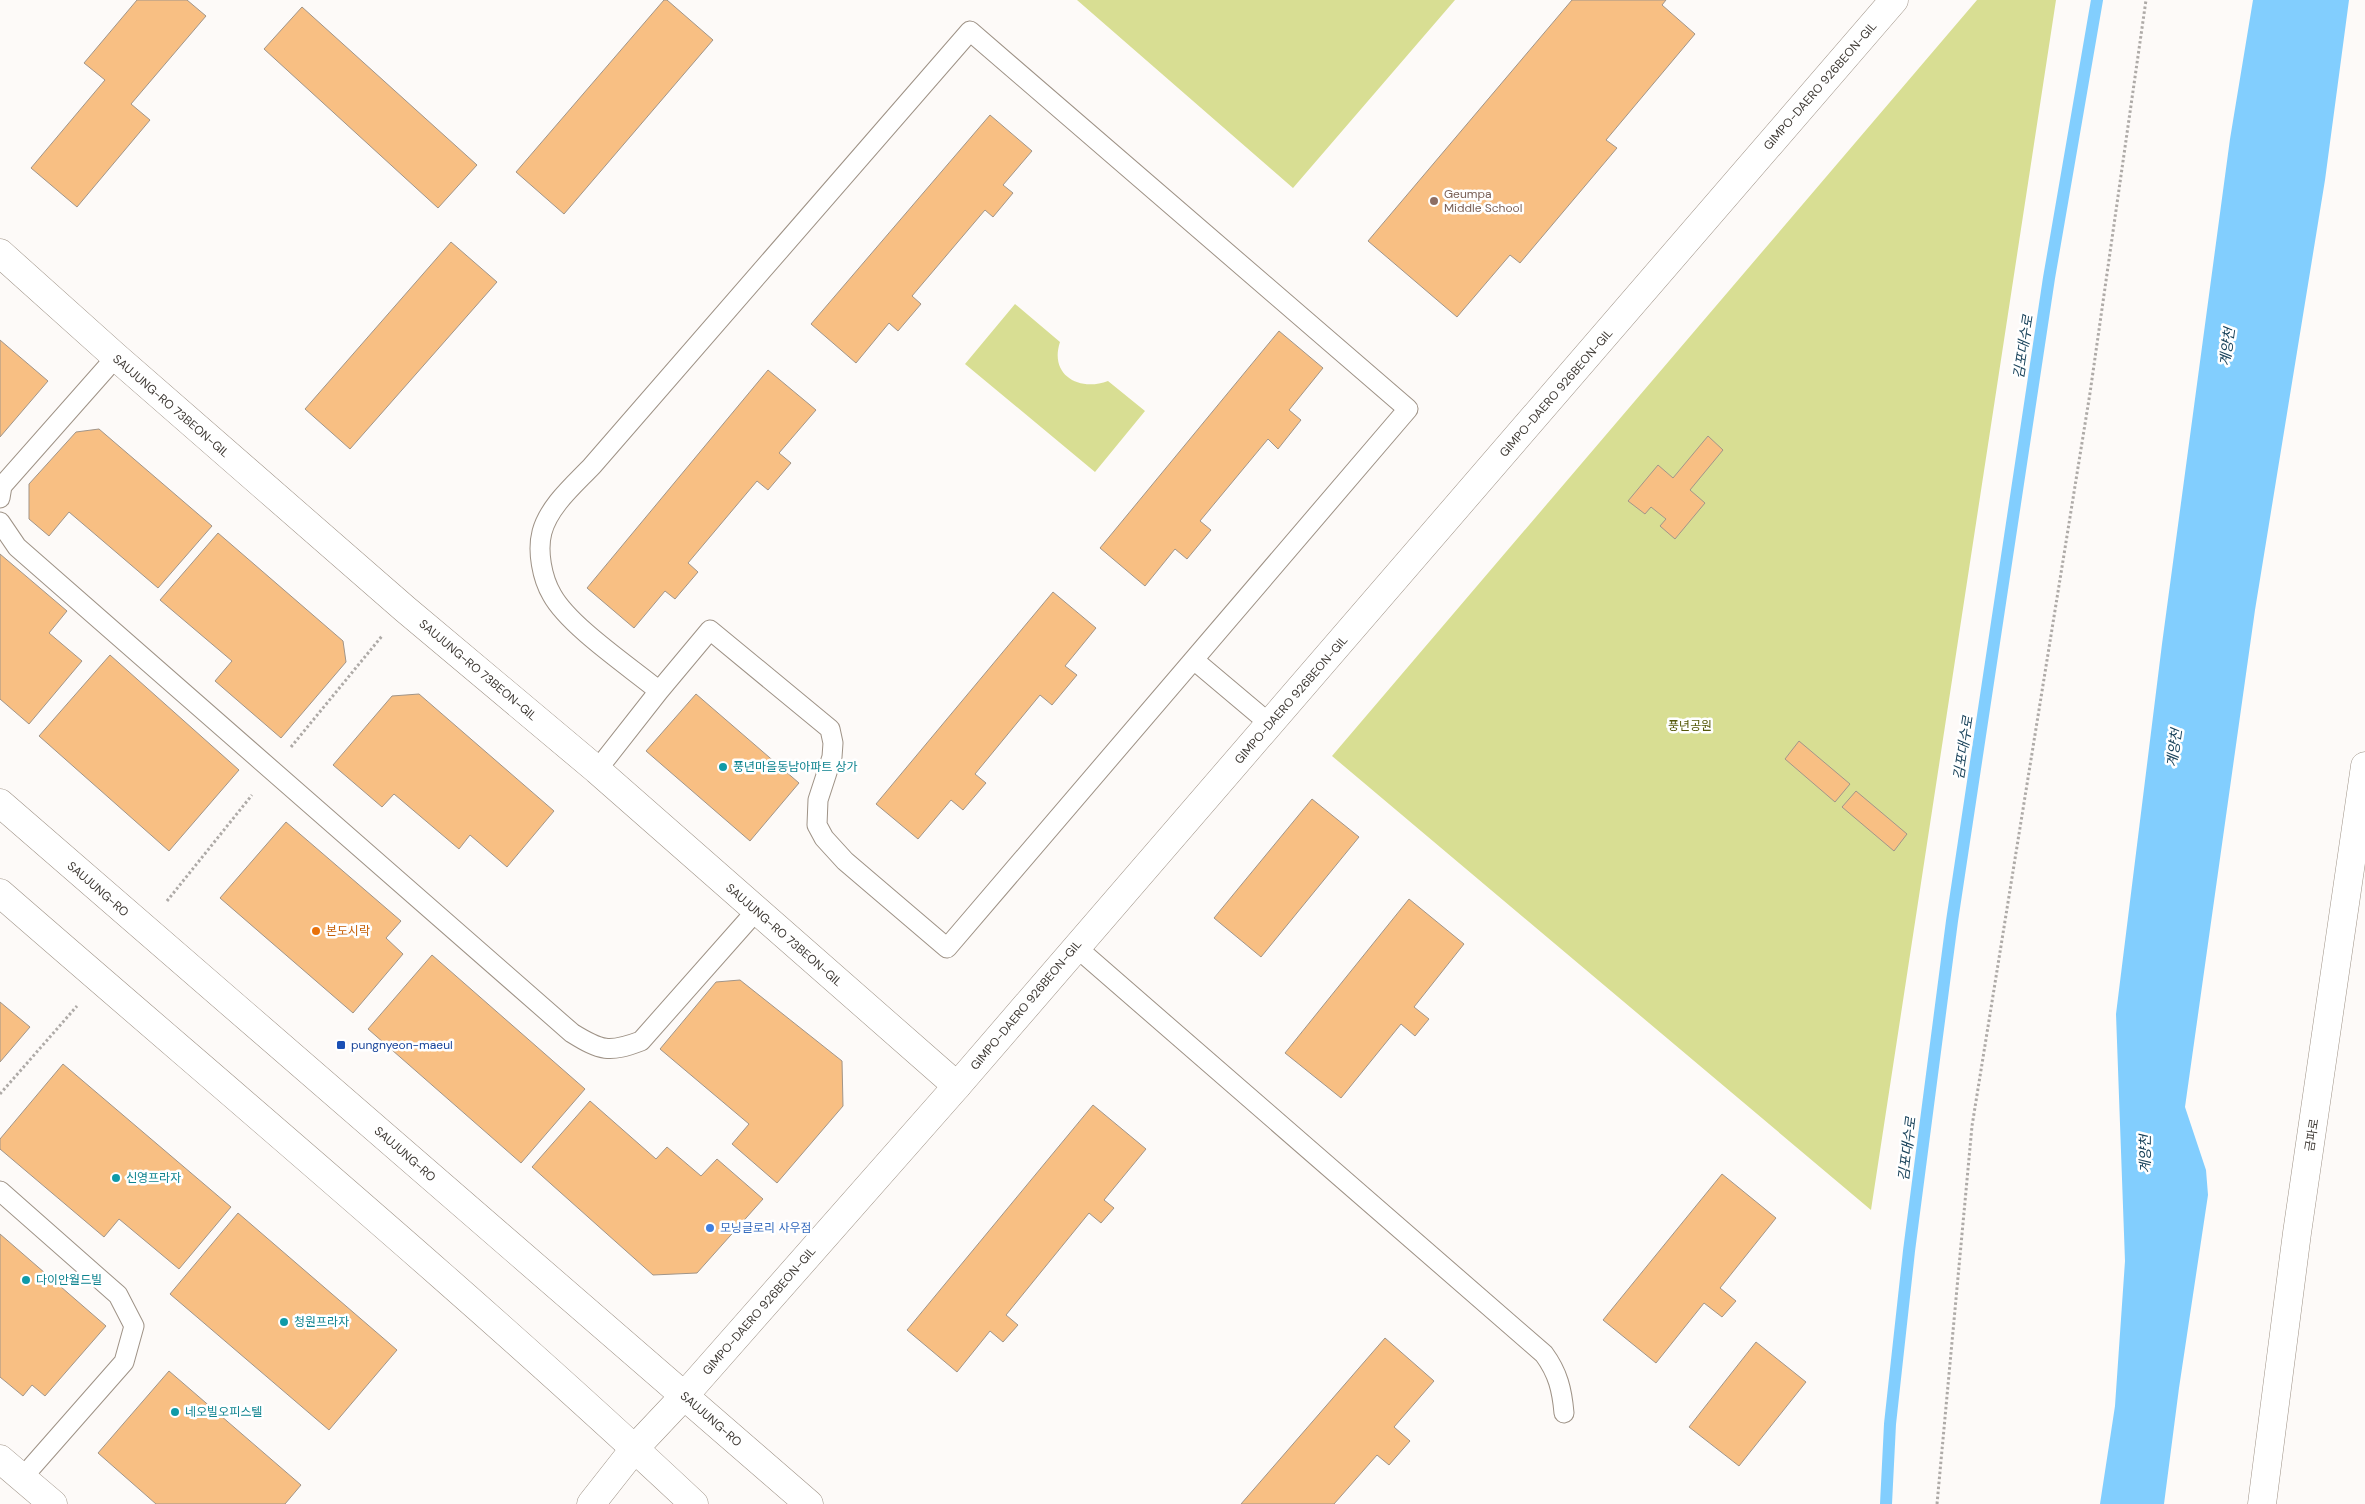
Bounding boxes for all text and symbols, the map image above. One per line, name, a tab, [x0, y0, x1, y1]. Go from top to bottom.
street label: GIMPO-DAERO 926BEON-GIL	[1760, 19, 1880, 153]
place label: Geumpa Middle School	[1444, 186, 1522, 216]
marker: Geumpa Middle School	[1428, 195, 1440, 207]
water label: 김포대수로	[2009, 313, 2037, 380]
street label: GIMPO-DAERO 926BEON-GIL	[1496, 326, 1616, 460]
water label: 계양천	[2215, 326, 2239, 367]
street label: SAUJUNG-RO 73BEON-GIL	[109, 351, 233, 461]
street label: SAUJUNG-RO 73BEON-GIL	[416, 616, 540, 724]
street label: GIMPO-DAERO 926BEON-GIL	[1231, 633, 1351, 767]
water label: 김포대수로	[1949, 714, 1977, 781]
park label: 풍년공원	[1668, 718, 1712, 734]
water label: 계양천	[2162, 727, 2186, 768]
place label: 풍년마을동남아파트 상가	[733, 759, 858, 775]
marker: 풍년마을동남아파트 상가	[717, 761, 729, 773]
street label: SAUJUNG-RO	[64, 858, 132, 920]
street label: SAUJUNG-RO 73BEON-GIL	[722, 880, 846, 990]
place label: 본도시락	[326, 923, 370, 939]
marker: 본도시락	[310, 925, 322, 937]
street label: GIMPO-DAERO 926BEON-GIL	[967, 937, 1085, 1073]
place label: pungnyeon-maeul	[351, 1037, 453, 1053]
marker: pungnyeon-maeul	[335, 1039, 347, 1051]
water label: 김포대수로	[1894, 1115, 1920, 1182]
street label: 금파로	[2302, 1117, 2322, 1153]
street label: SAUJUNG-RO	[371, 1123, 439, 1185]
water label: 계양천	[2136, 1134, 2154, 1173]
place label: 신영프라자	[126, 1170, 181, 1186]
marker: 신영프라자	[110, 1172, 122, 1184]
place label: 모닝글로리 사우점	[720, 1220, 812, 1236]
marker: 모닝글로리 사우점	[704, 1222, 716, 1234]
street label: GIMPO-DAERO 926BEON-GIL	[699, 1244, 819, 1378]
place label: 다이안월드빌	[36, 1272, 102, 1288]
marker: 다이안월드빌	[20, 1274, 32, 1286]
place label: 청원프라자	[294, 1314, 349, 1330]
marker: 청원프라자	[278, 1316, 290, 1328]
street label: SAUJUNG-RO	[677, 1388, 745, 1450]
place label: 네오빌오피스텔	[185, 1404, 262, 1420]
marker: 네오빌오피스텔	[169, 1406, 181, 1418]

